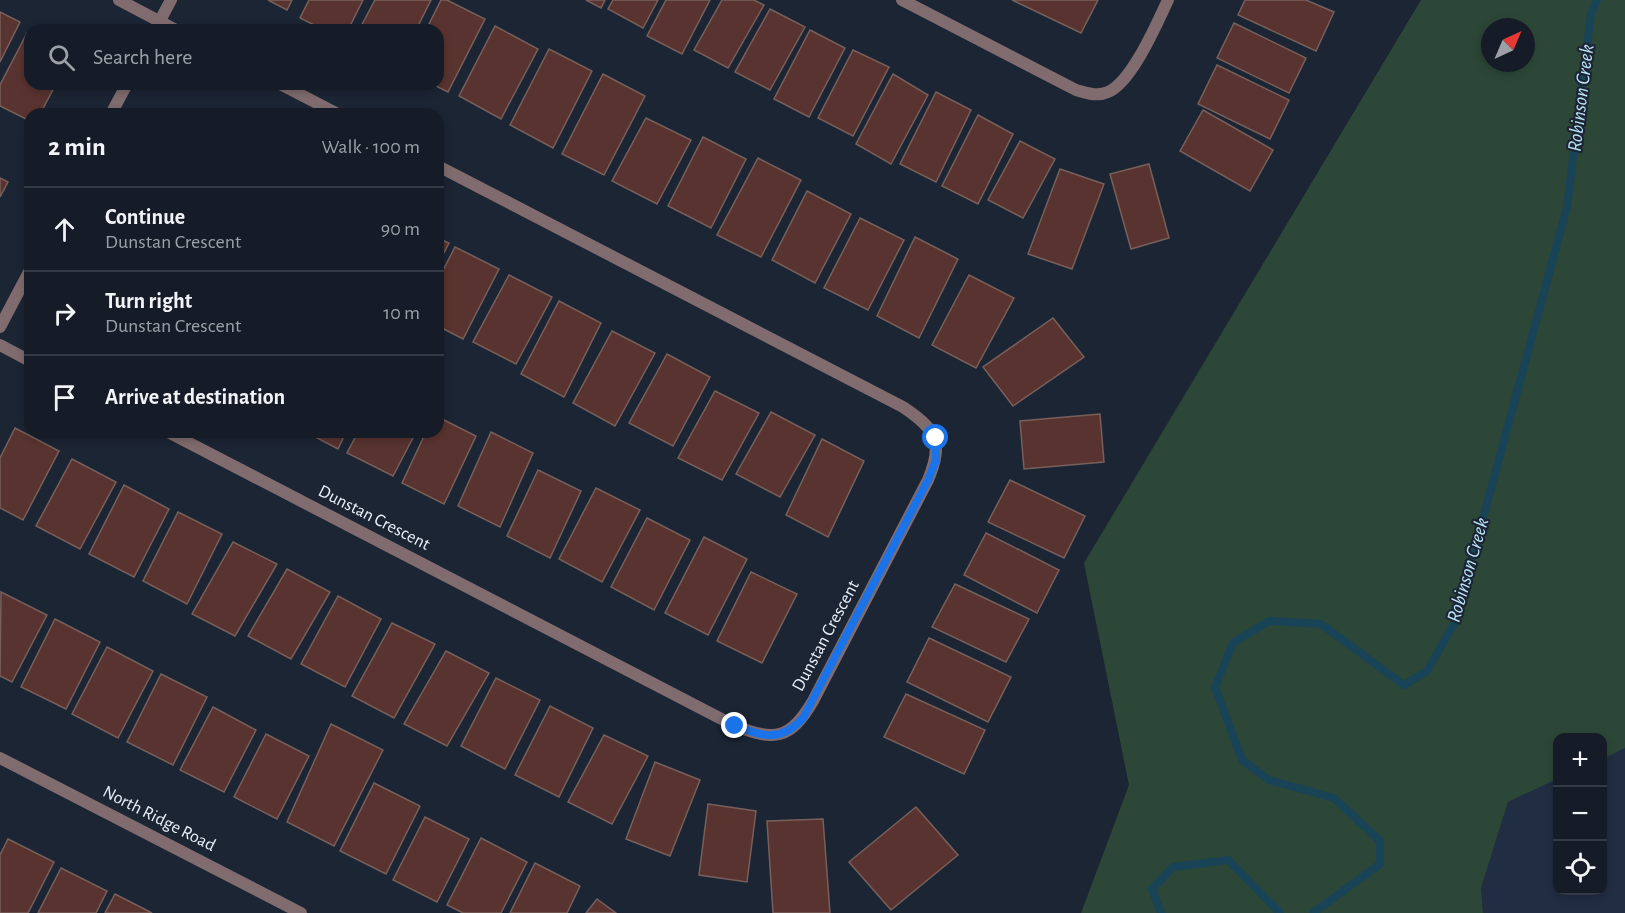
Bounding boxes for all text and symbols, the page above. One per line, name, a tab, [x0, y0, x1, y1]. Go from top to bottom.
north arrow	[1481, 18, 1535, 72]
search box	[24, 24, 444, 90]
icon: search	[45, 41, 78, 74]
water label: Robinson Creek	[1565, 43, 1597, 153]
text: Search here	[93, 46, 192, 68]
text: 2 min	[48, 134, 106, 160]
text: Walk · 100 m	[321, 137, 420, 157]
text: Continue	[105, 206, 185, 228]
icon: ahead	[48, 213, 81, 246]
text: 90 m	[381, 219, 420, 239]
text: Dunstan Crescent	[105, 232, 241, 252]
text: Turn right	[105, 290, 192, 312]
icon: right	[48, 297, 81, 330]
text: 10 m	[383, 303, 420, 323]
text: Dunstan Crescent	[105, 316, 241, 336]
icon: arrive	[48, 381, 81, 414]
text: Arrive at destination	[105, 386, 285, 408]
route start	[922, 424, 948, 450]
street label: Dunstan Crescent	[315, 482, 433, 554]
water label: Robinson Creek	[1444, 515, 1492, 625]
street label: Dunstan Crescent	[789, 577, 863, 694]
route end	[721, 712, 747, 738]
map controls	[1553, 733, 1607, 895]
button: +	[1553, 733, 1607, 787]
street label: North Ridge Road	[100, 783, 218, 855]
button: −	[1553, 787, 1607, 841]
button: locate	[1553, 841, 1607, 895]

